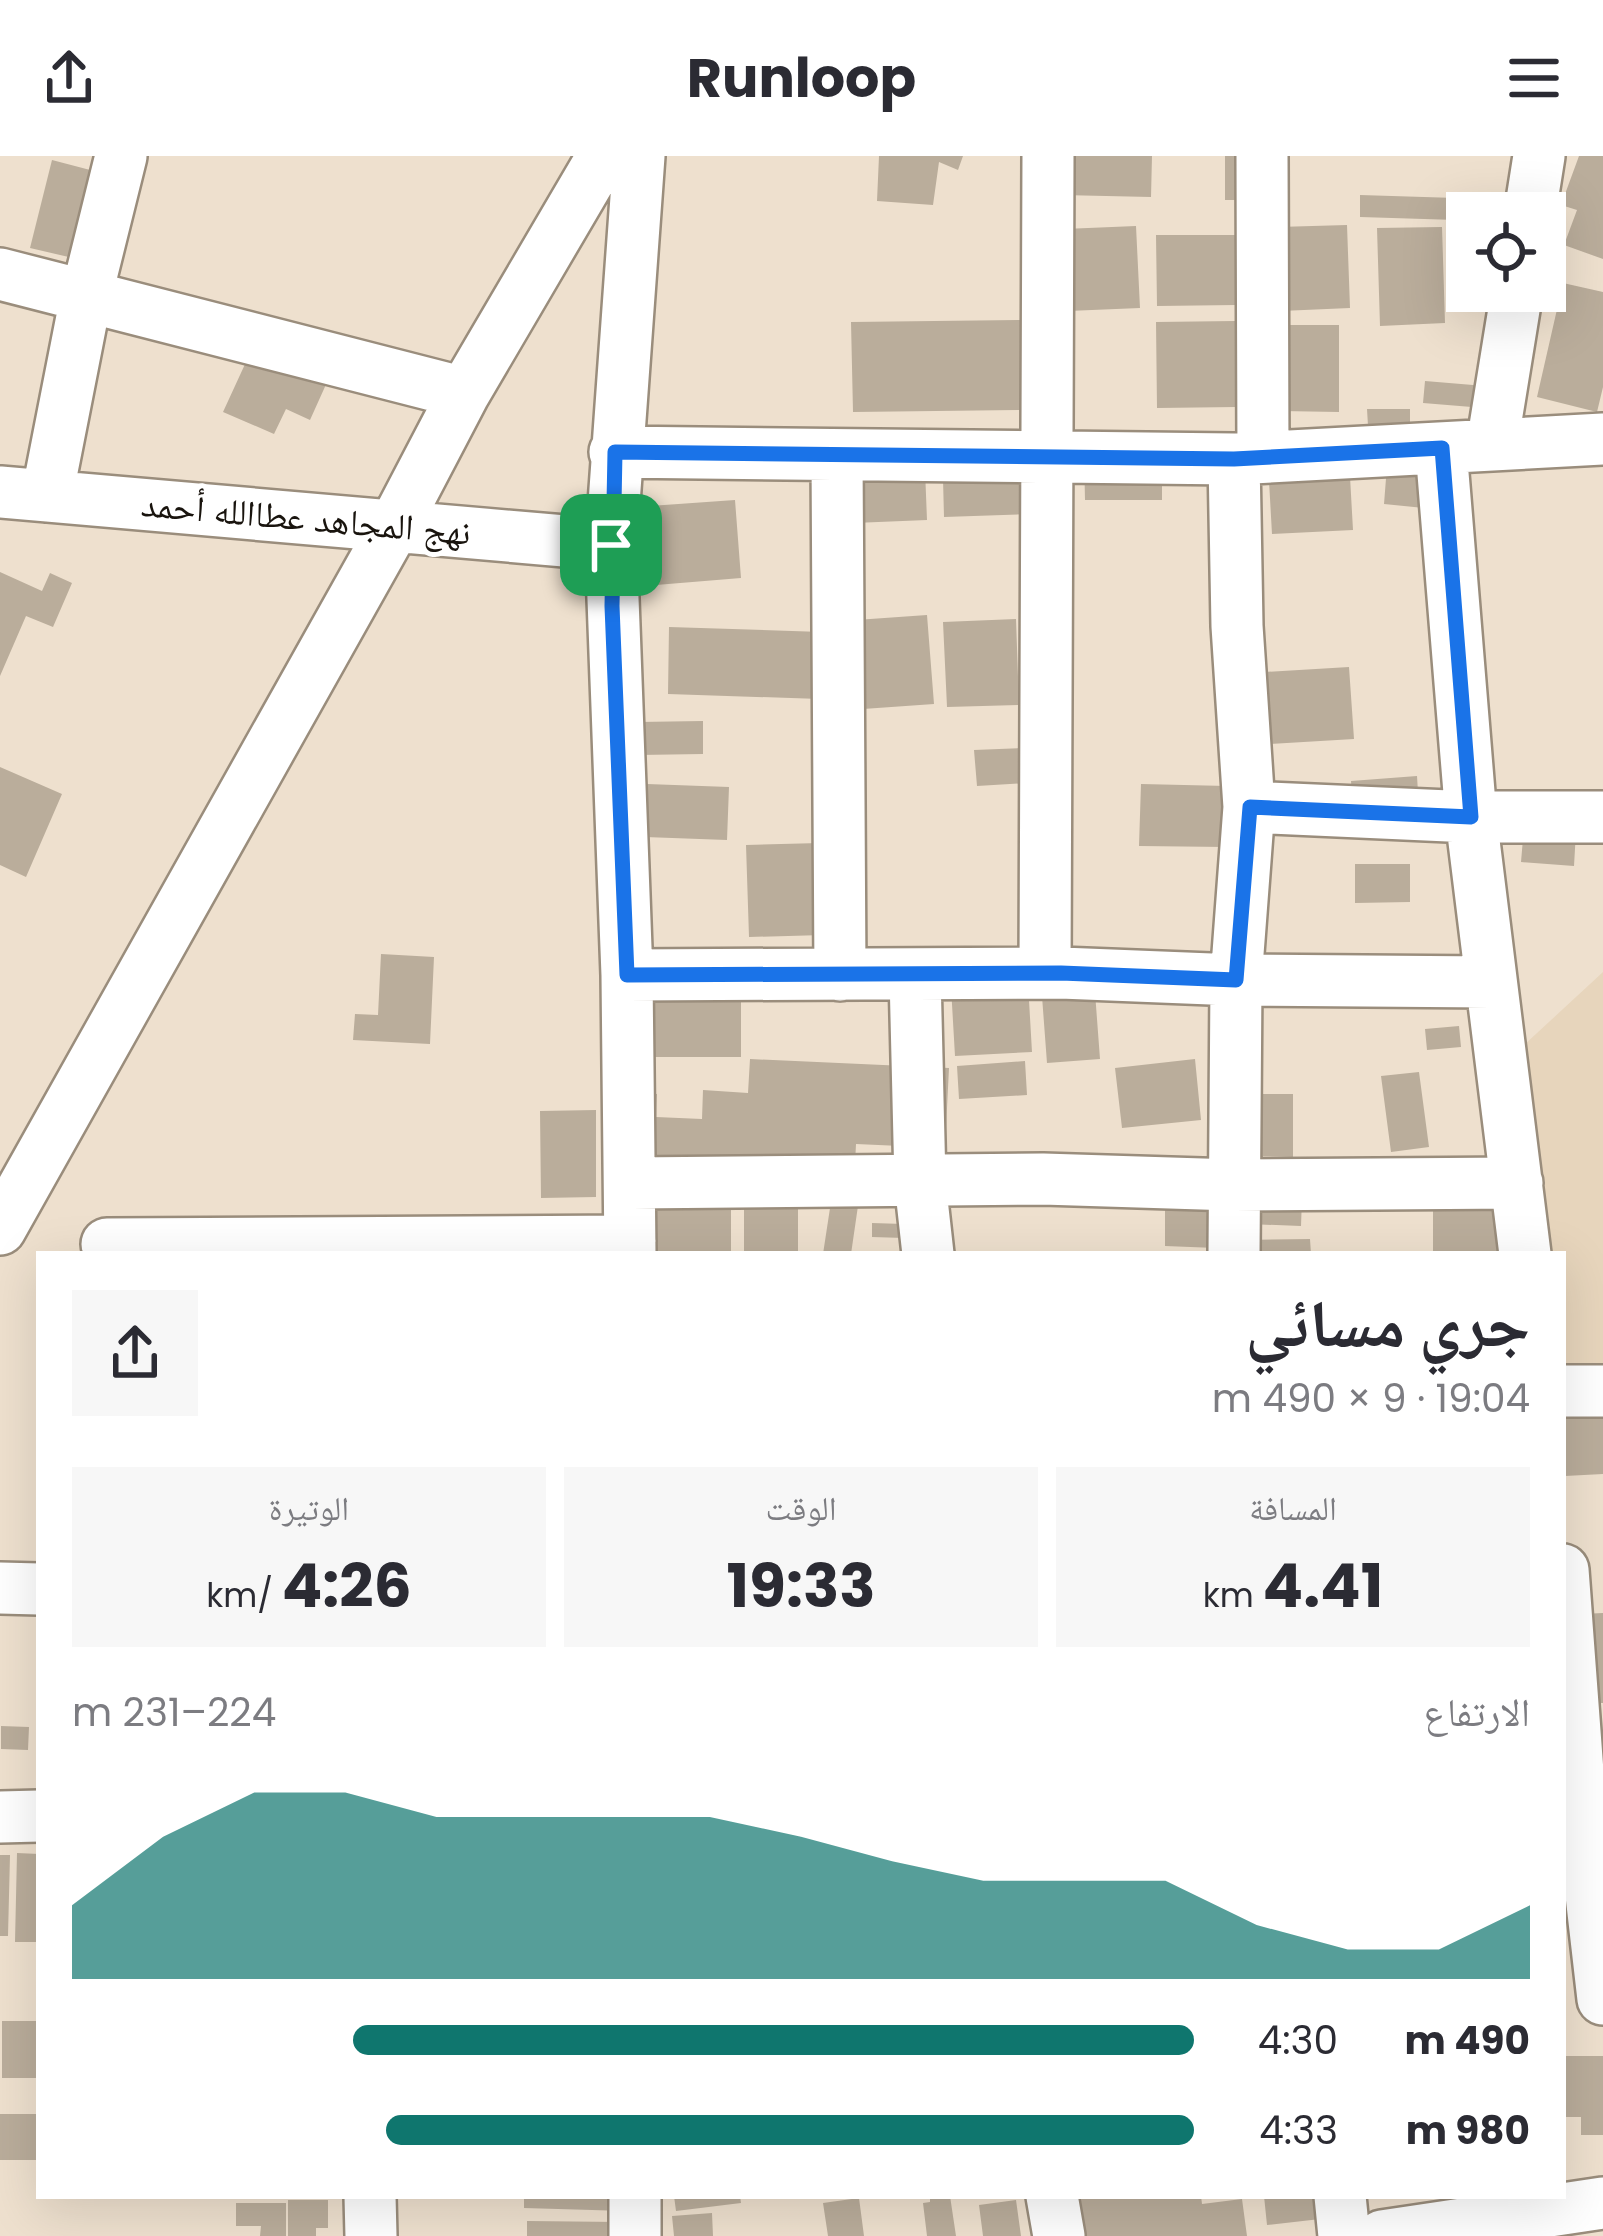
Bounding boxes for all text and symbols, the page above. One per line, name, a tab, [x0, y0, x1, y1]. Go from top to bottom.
text: Runloop	[687, 40, 916, 116]
icon: share	[36, 45, 102, 111]
icon: menu	[1501, 45, 1567, 111]
map controls	[1446, 192, 1566, 312]
button: locate	[1446, 192, 1566, 312]
street label: نهج المجاهد عطاالله أحمد	[139, 478, 473, 558]
pin	[560, 494, 662, 596]
icon: arrive	[578, 512, 644, 578]
text: جري مسائي	[1245, 1278, 1530, 1370]
button: share	[72, 1290, 198, 1416]
text: 19:04 · 9 × 490 m	[1212, 1371, 1530, 1426]
text: الوتيرة	[269, 1485, 349, 1532]
text: الوقت	[765, 1485, 837, 1532]
text: المسافة	[1249, 1485, 1337, 1532]
text: 4:26	[282, 1544, 412, 1628]
text: 19:33	[726, 1544, 876, 1628]
text: 4.41	[1263, 1544, 1383, 1628]
text: /km	[206, 1572, 282, 1619]
text: km	[1203, 1572, 1263, 1619]
text: 224–231 m	[72, 1685, 276, 1740]
text: الارتفاع	[1424, 1685, 1530, 1740]
text: 4:30	[1258, 2013, 1338, 2068]
text: 490 m	[1405, 2013, 1530, 2068]
text: 4:33	[1259, 2103, 1338, 2158]
text: 980 m	[1406, 2103, 1530, 2158]

